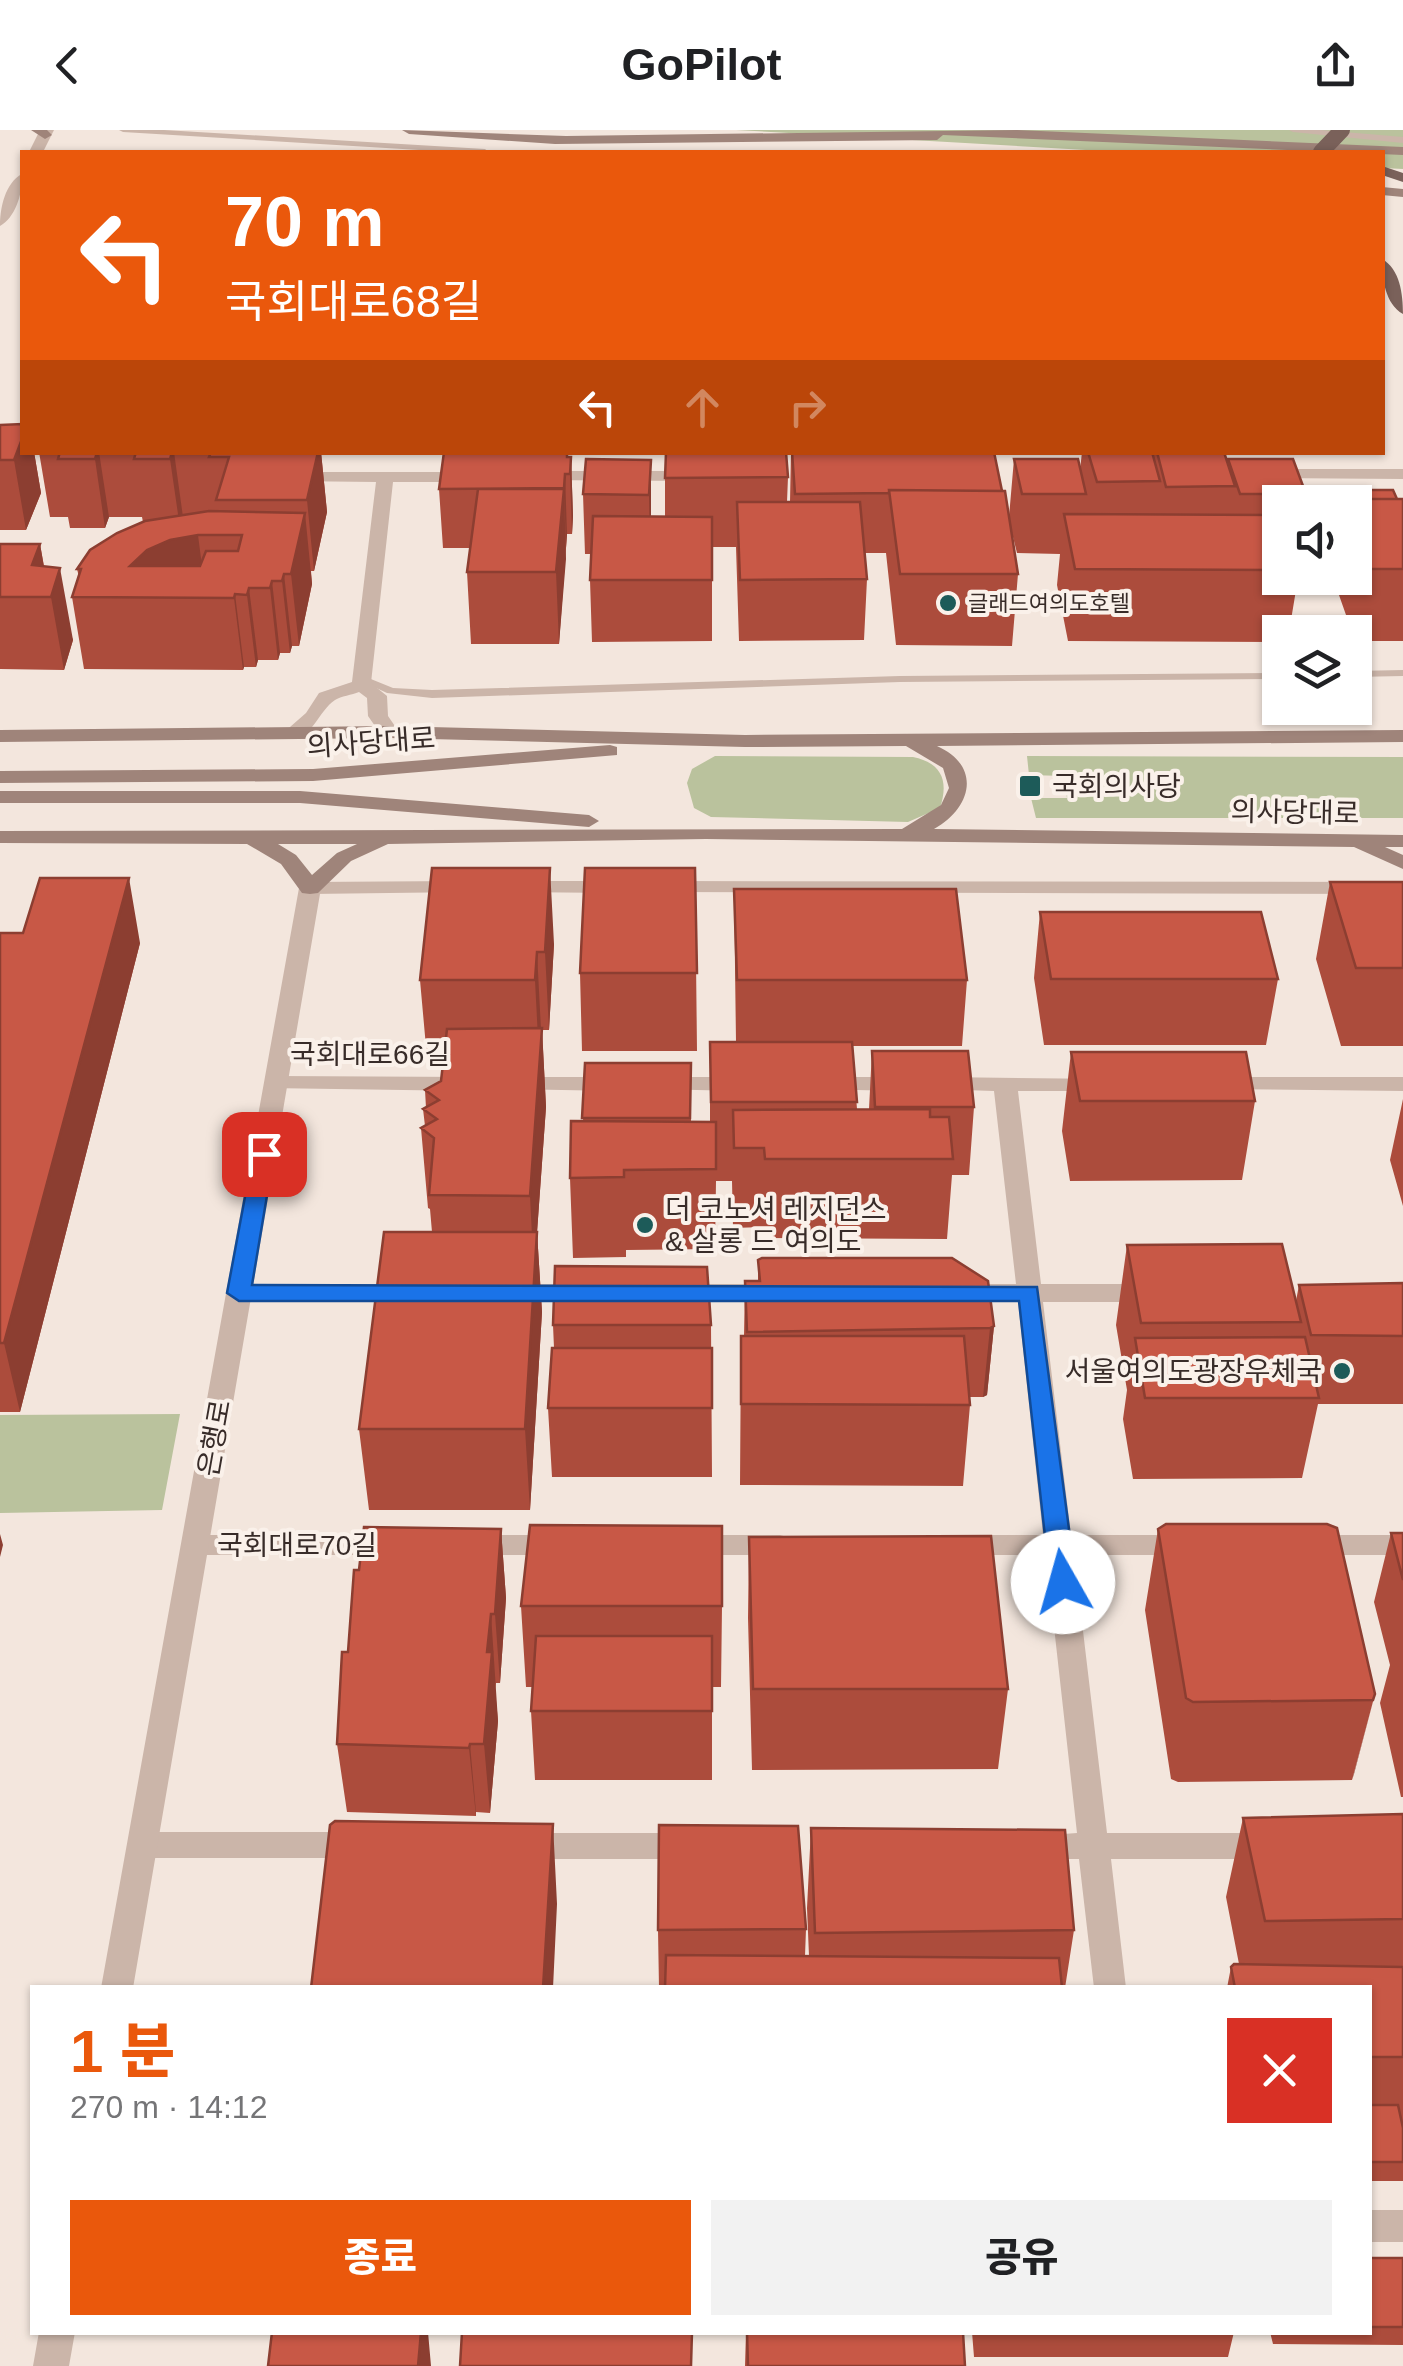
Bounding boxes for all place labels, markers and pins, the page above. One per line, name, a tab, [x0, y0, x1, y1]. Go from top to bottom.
place label: 글래드여의도호텔	[968, 591, 1130, 616]
marker: 글래드여의도호텔	[937, 592, 959, 614]
place label: 국회의사당	[1052, 771, 1181, 802]
marker: 국회의사당	[1017, 773, 1043, 799]
pin	[222, 1112, 307, 1197]
place label: 더 코노셔 레지던스 & 살롱 드 여의도	[665, 1194, 887, 1257]
marker: 더 코노셔 레지던스 & 살롱 드 여의도	[634, 1214, 656, 1236]
place label: 서울여의도광장우체국	[1064, 1356, 1322, 1387]
marker: 서울여의도광장우체국	[1331, 1360, 1353, 1382]

